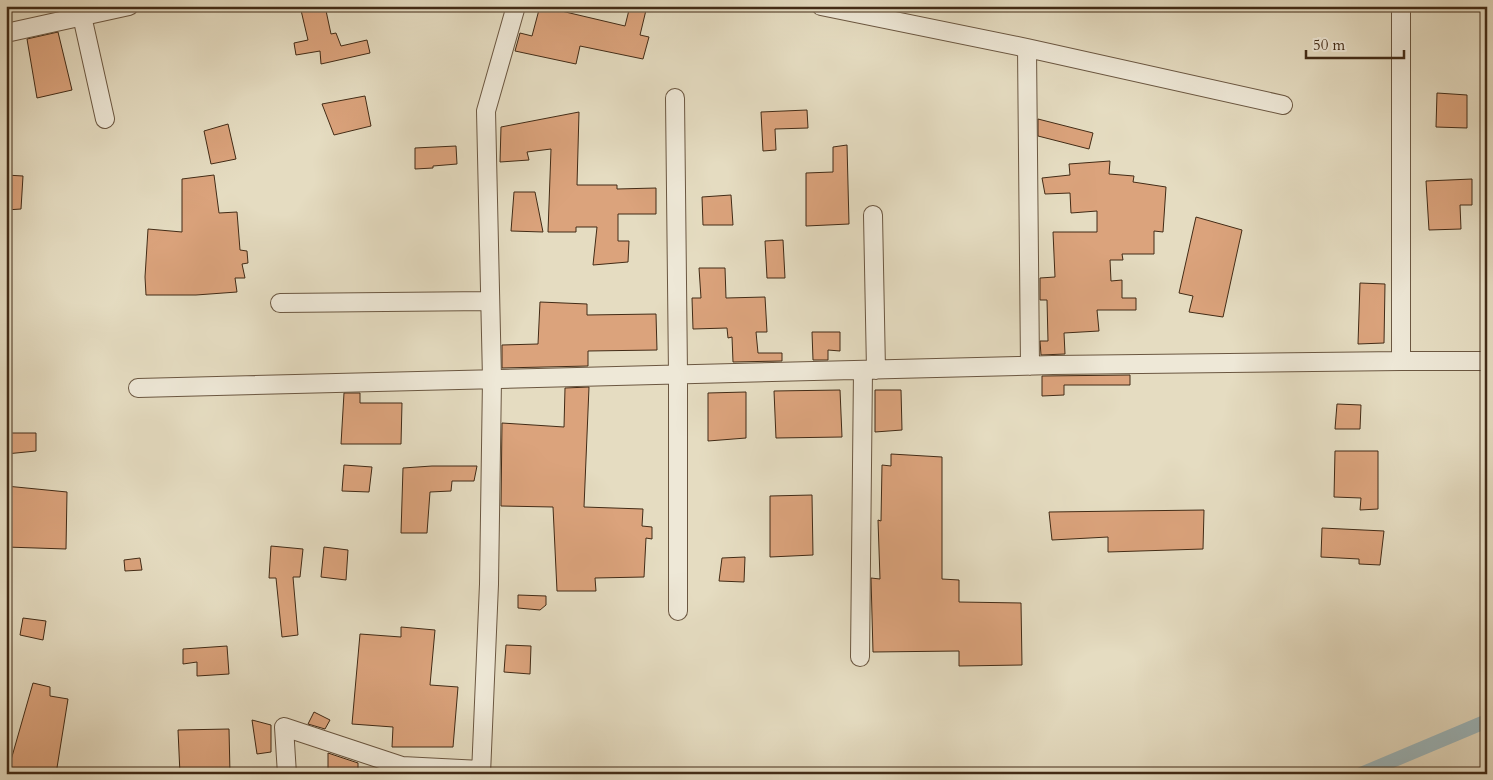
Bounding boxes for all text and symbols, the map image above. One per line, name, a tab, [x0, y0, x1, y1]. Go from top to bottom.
scale bar	[1306, 28, 1403, 60]
text: 50 m	[1313, 35, 1345, 55]

